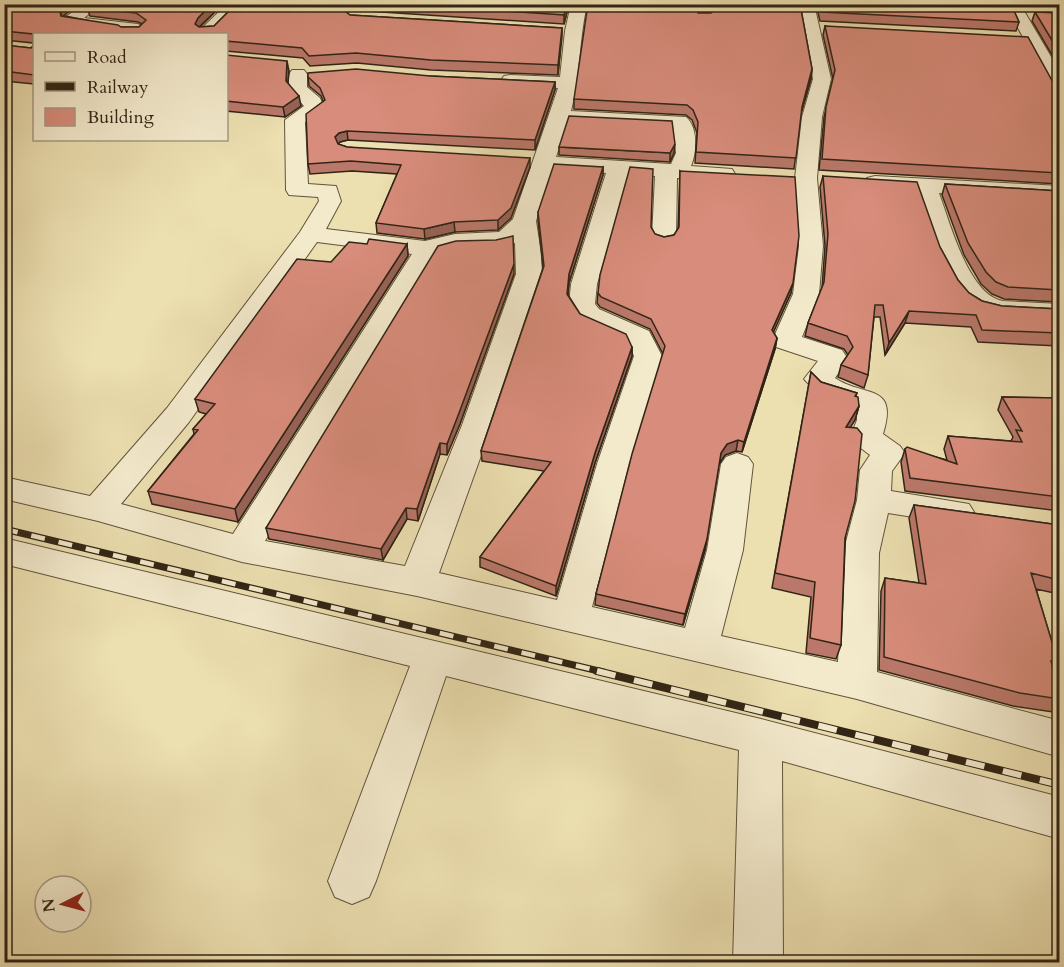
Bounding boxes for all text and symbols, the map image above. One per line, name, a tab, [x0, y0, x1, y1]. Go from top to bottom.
legend	[33, 33, 228, 141]
text: Road	[87, 45, 127, 70]
text: Railway	[87, 75, 149, 100]
text: Building	[87, 105, 155, 130]
north arrow	[33, 874, 93, 934]
text: N	[37, 897, 61, 914]

